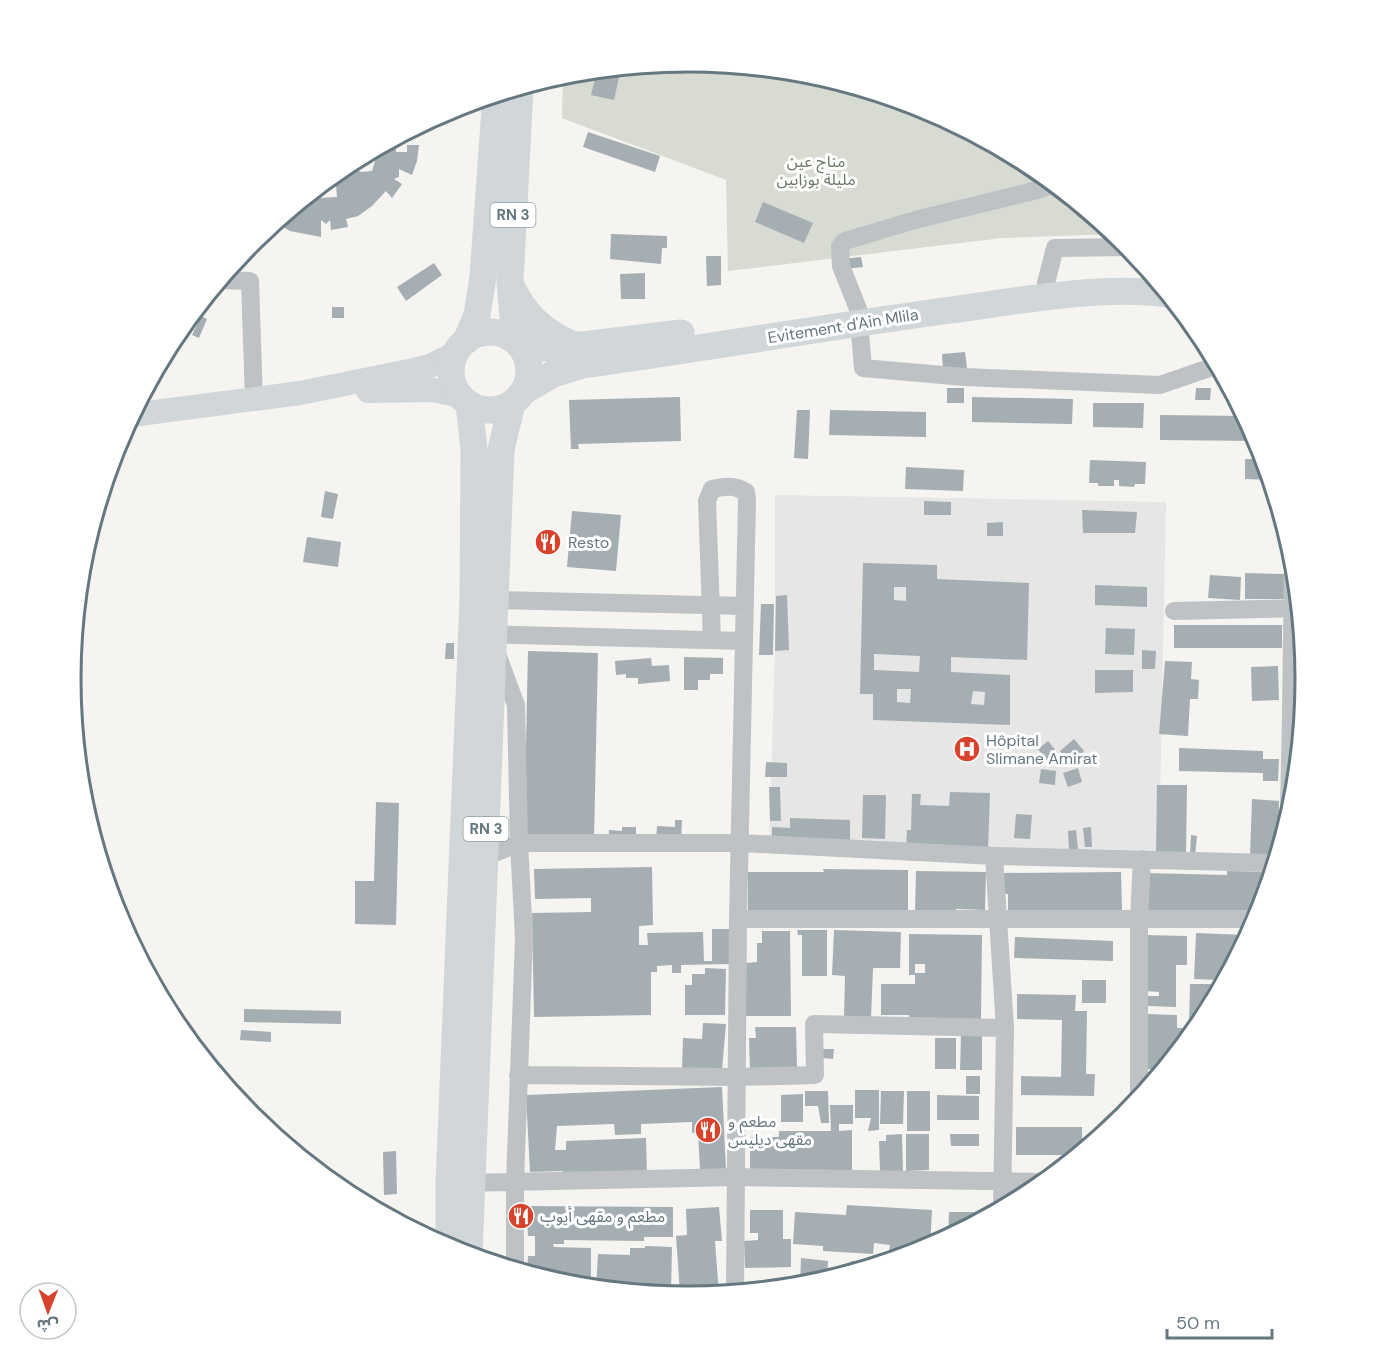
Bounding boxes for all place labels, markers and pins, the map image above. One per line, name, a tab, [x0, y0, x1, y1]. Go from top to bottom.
restaurant icon: Resto	[533, 527, 563, 557]
place label: Resto	[568, 532, 609, 553]
place label: Hôpital Slimane Amirat	[986, 730, 1098, 769]
hospital icon: Hôpital Slimane Amirat	[952, 734, 982, 764]
place label: مطعم و مقهى ديليس	[728, 1111, 812, 1150]
restaurant icon: مطعم و مقهى ديليس	[693, 1115, 723, 1145]
restaurant icon: مطعم و مقهى أيوب	[506, 1201, 536, 1231]
place label: مطعم و مقهى أيوب	[540, 1206, 665, 1229]

